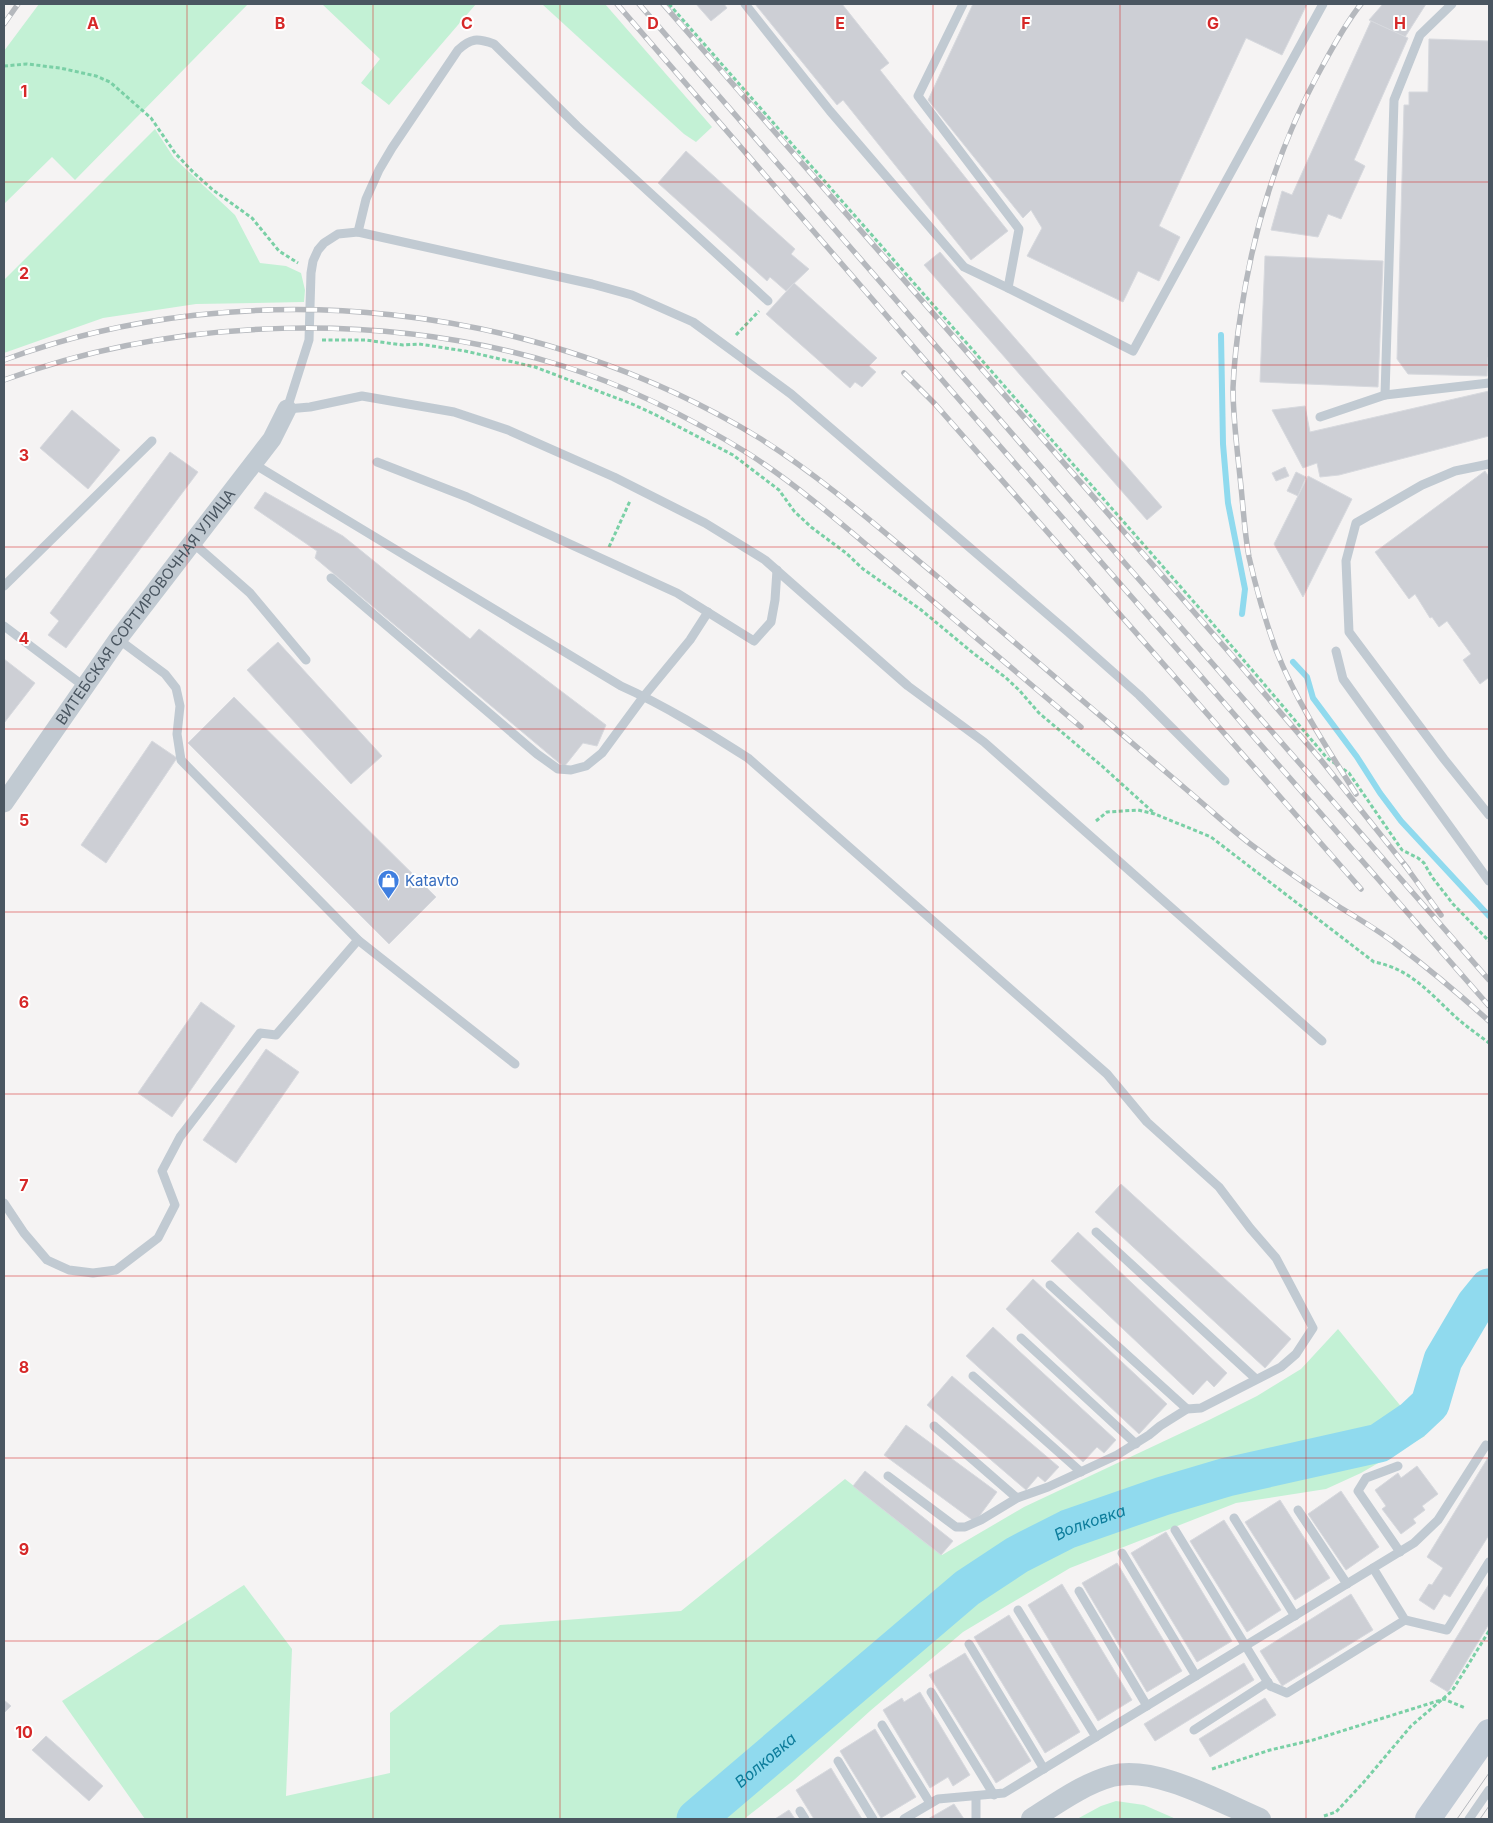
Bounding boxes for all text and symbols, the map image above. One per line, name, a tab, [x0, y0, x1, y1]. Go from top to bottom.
text: A	[87, 13, 99, 33]
text: B	[275, 13, 285, 33]
text: C	[461, 13, 473, 33]
text: D	[647, 13, 659, 33]
text: E	[835, 13, 845, 33]
text: F	[1021, 13, 1031, 33]
text: G	[1207, 13, 1219, 33]
text: H	[1394, 13, 1406, 33]
text: 1	[21, 81, 27, 101]
text: 2	[19, 263, 29, 283]
text: 3	[19, 445, 29, 465]
street label: ВИТЕБСКАЯ СОРТИРОВОЧНАЯ УЛИЦА	[51, 485, 239, 728]
text: 4	[19, 628, 30, 648]
text: 5	[19, 810, 29, 830]
shop icon: Katavto	[377, 869, 401, 900]
place label: Katavto	[405, 871, 459, 890]
text: 6	[19, 992, 29, 1012]
text: 7	[19, 1175, 29, 1195]
text: 8	[19, 1357, 29, 1377]
water label: Волковка	[1050, 1500, 1128, 1545]
text: 9	[19, 1539, 29, 1559]
text: 10	[15, 1722, 33, 1742]
water label: Волковка	[730, 1728, 800, 1792]

